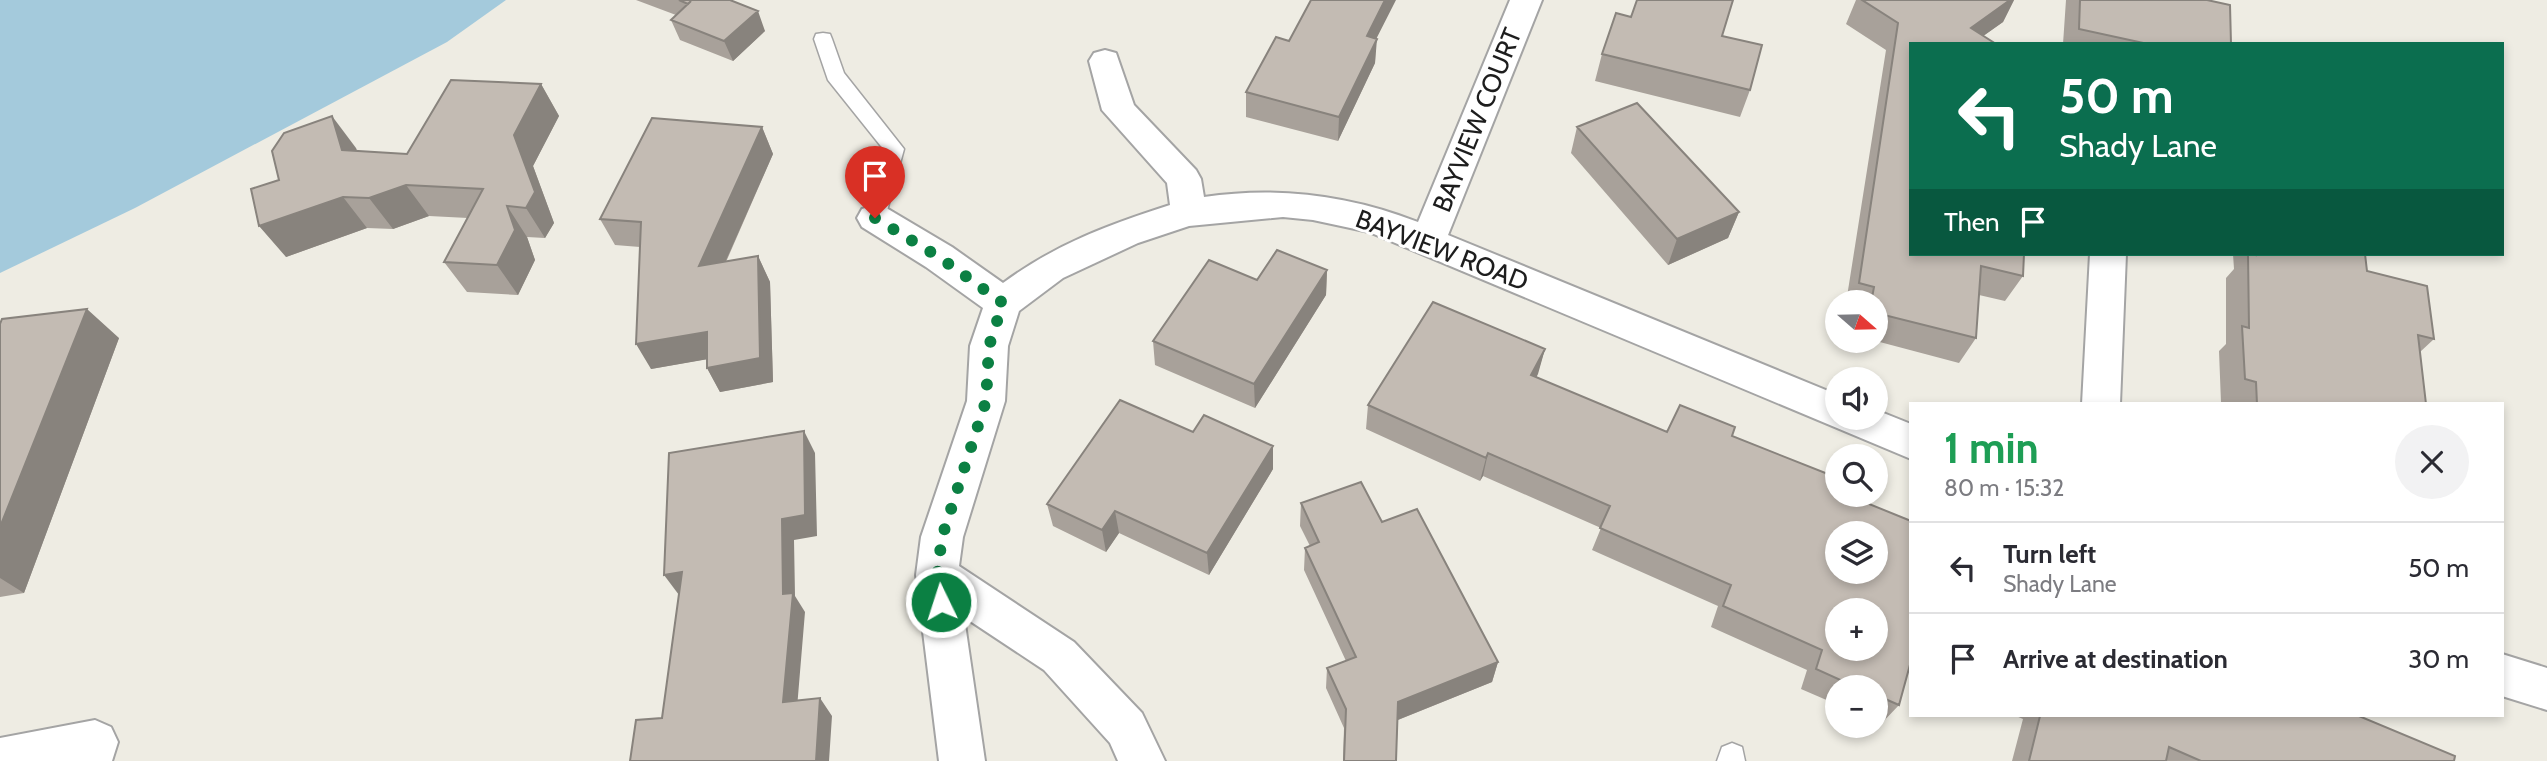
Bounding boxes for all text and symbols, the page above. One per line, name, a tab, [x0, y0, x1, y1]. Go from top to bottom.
street label: BAYVIEW COURT	[1426, 23, 1529, 217]
text: 50 m	[2059, 66, 2174, 125]
icon: left	[1944, 70, 2035, 161]
text: Shady Lane	[2059, 126, 2217, 165]
pin	[845, 146, 905, 218]
icon: arrive	[856, 157, 894, 195]
street label: BAYVIEW ROAD	[1351, 202, 1533, 298]
icon: arrive	[2014, 203, 2052, 241]
text: Then	[1944, 206, 2000, 238]
north arrow	[1825, 290, 1888, 354]
map controls	[1825, 290, 1888, 738]
button: sound	[1825, 367, 1888, 430]
text: 1 min	[1944, 422, 2039, 474]
button: close	[2395, 425, 2469, 499]
button: search	[1825, 444, 1888, 507]
text: 80 m · 15:32	[1944, 474, 2064, 502]
button: layers	[1825, 521, 1888, 584]
text: Turn left	[2003, 538, 2096, 570]
icon: left	[1944, 549, 1982, 587]
text: 50 m	[2408, 552, 2469, 584]
position arrow	[904, 565, 978, 639]
text: Shady Lane	[2003, 570, 2117, 598]
button: +	[1825, 598, 1888, 661]
icon: arrive	[1944, 640, 1982, 678]
text: Arrive at destination	[2003, 643, 2228, 675]
text: 30 m	[2408, 643, 2469, 675]
button: −	[1825, 675, 1888, 738]

